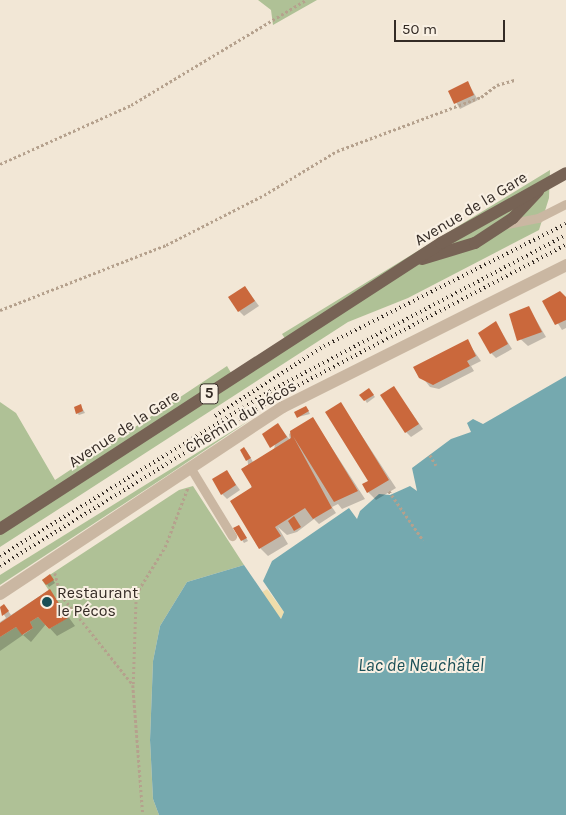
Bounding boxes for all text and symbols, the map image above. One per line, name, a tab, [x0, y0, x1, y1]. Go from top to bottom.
scale bar	[396, 10, 507, 42]
text: 50 m	[402, 20, 437, 38]
street label: Avenue de la Gare	[411, 168, 531, 250]
street label: Chemin du Pécos	[182, 376, 300, 458]
road number: 5	[199, 382, 219, 406]
street label: Avenue de la Gare	[65, 386, 183, 472]
place label: Restaurant le Pécos	[57, 583, 138, 621]
marker: Restaurant le Pécos	[41, 596, 53, 608]
water label: Lac de Neuchâtel	[358, 654, 484, 676]

